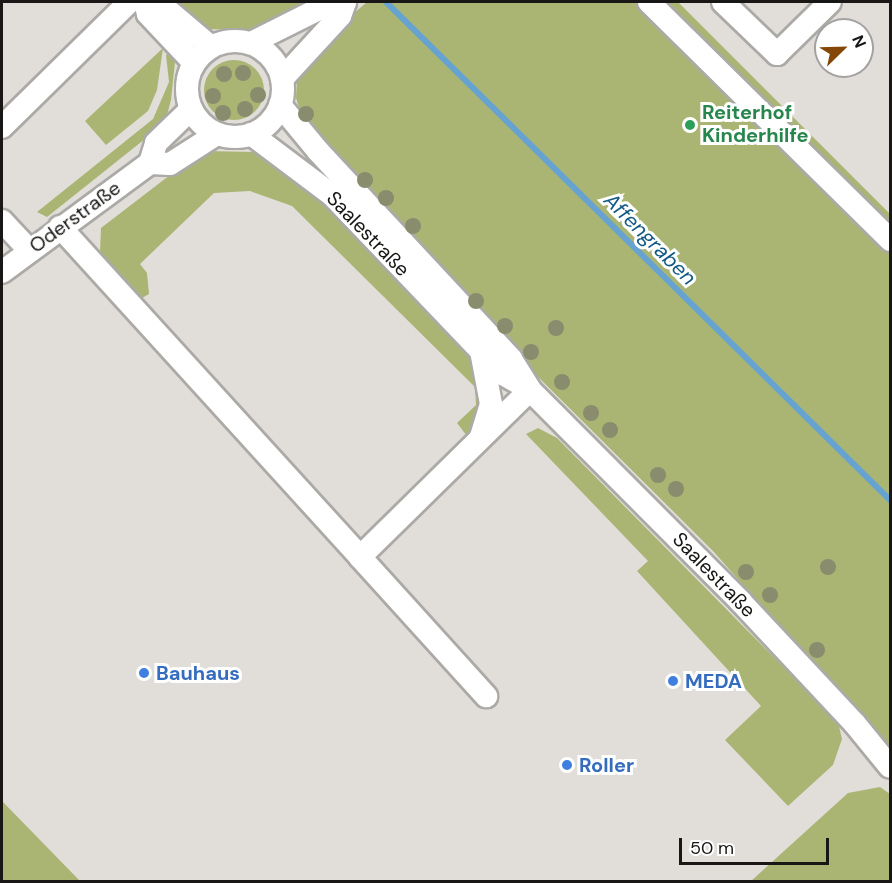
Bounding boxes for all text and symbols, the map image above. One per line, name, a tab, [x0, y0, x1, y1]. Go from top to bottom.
north arrow	[814, 18, 874, 78]
text: N	[847, 32, 871, 51]
place label: Reiterhof Kinderhilfe	[702, 101, 808, 148]
marker: Reiterhof Kinderhilfe	[683, 118, 697, 132]
street label: Oderstraße	[25, 176, 125, 258]
street label: Saalestraße	[321, 186, 415, 282]
water label: Affengraben	[599, 188, 701, 290]
street label: Saalestraße	[667, 527, 761, 623]
place label: Bauhaus	[156, 661, 240, 685]
marker: Bauhaus	[137, 666, 151, 680]
place label: MEDA	[685, 669, 742, 693]
marker: MEDA	[666, 674, 680, 688]
place label: Roller	[579, 753, 634, 777]
marker: Roller	[560, 758, 574, 772]
scale bar	[682, 826, 832, 864]
text: 50 m	[690, 836, 734, 860]

